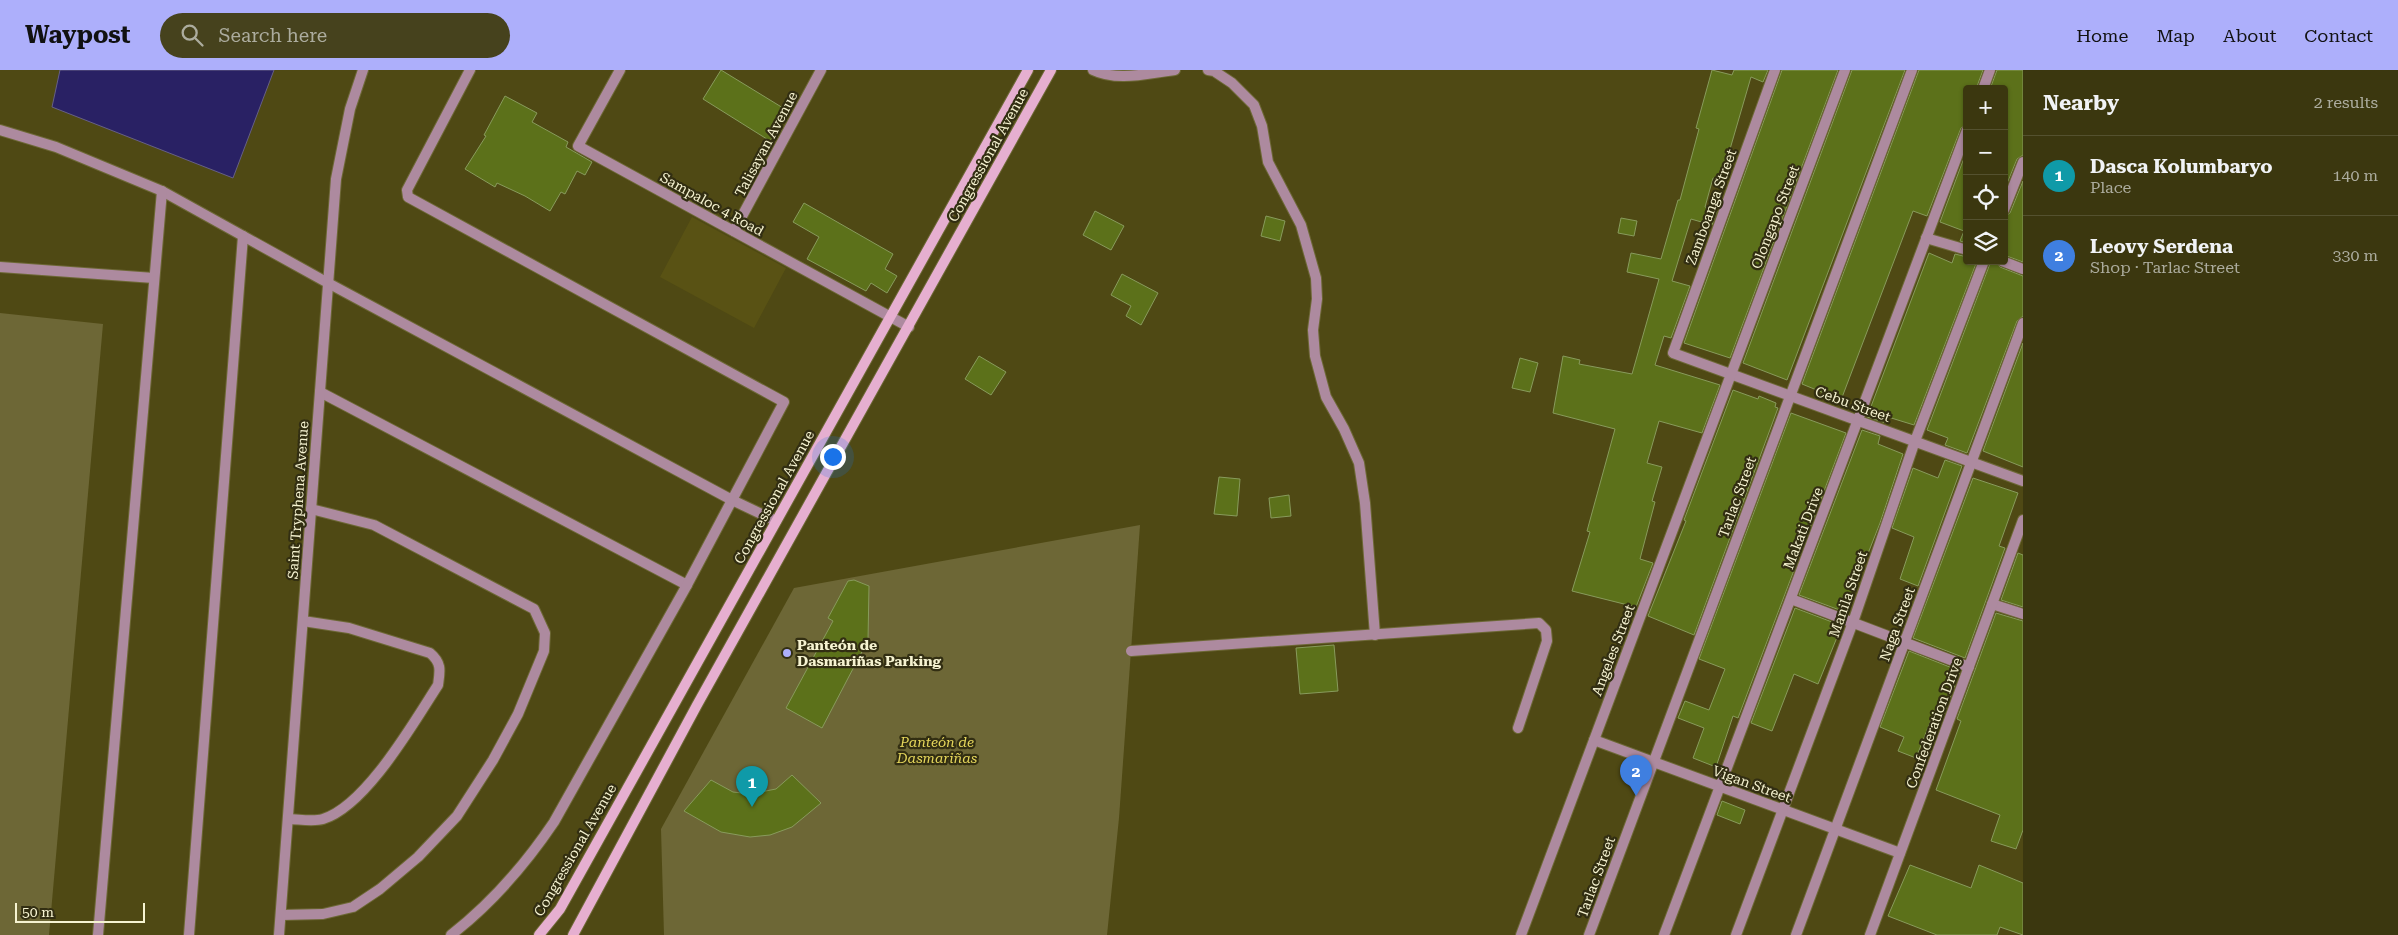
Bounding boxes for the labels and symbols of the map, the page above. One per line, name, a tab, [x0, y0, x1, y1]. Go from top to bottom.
street label: Congressional Avenue	[945, 85, 1031, 224]
street label: Talisayan Avenue	[731, 88, 801, 199]
street label: Zamboanga Street	[1683, 147, 1739, 267]
street label: Olongapo Street	[1748, 163, 1802, 271]
street label: Sampaloc 4 Road	[657, 169, 767, 239]
street label: Cebu Street	[1813, 383, 1893, 425]
street label: Saint Tryphena Avenue	[284, 420, 312, 580]
street label: Congressional Avenue	[731, 427, 817, 566]
your location	[820, 444, 846, 470]
street label: Tarlac Street	[1715, 454, 1759, 540]
street label: Makati Drive	[1780, 485, 1826, 571]
street label: Manila Street	[1826, 549, 1870, 639]
street label: Naga Street	[1876, 585, 1918, 663]
street label: Angeles Street	[1588, 602, 1638, 698]
place label: Panteón de Dasmariñas Parking	[797, 637, 942, 669]
marker: Panteón de Dasmariñas Parking	[781, 647, 793, 659]
street label: Confederation Drive	[1903, 655, 1965, 791]
park label: Panteón de Dasmariñas	[896, 734, 978, 766]
pin: 2	[1620, 755, 1652, 796]
street label: Vigan Street	[1711, 762, 1793, 806]
pin: 1	[736, 766, 768, 807]
street label: Congressional Avenue	[531, 781, 620, 919]
street label: Tarlac Street	[1574, 834, 1618, 920]
scale bar	[15, 900, 145, 923]

